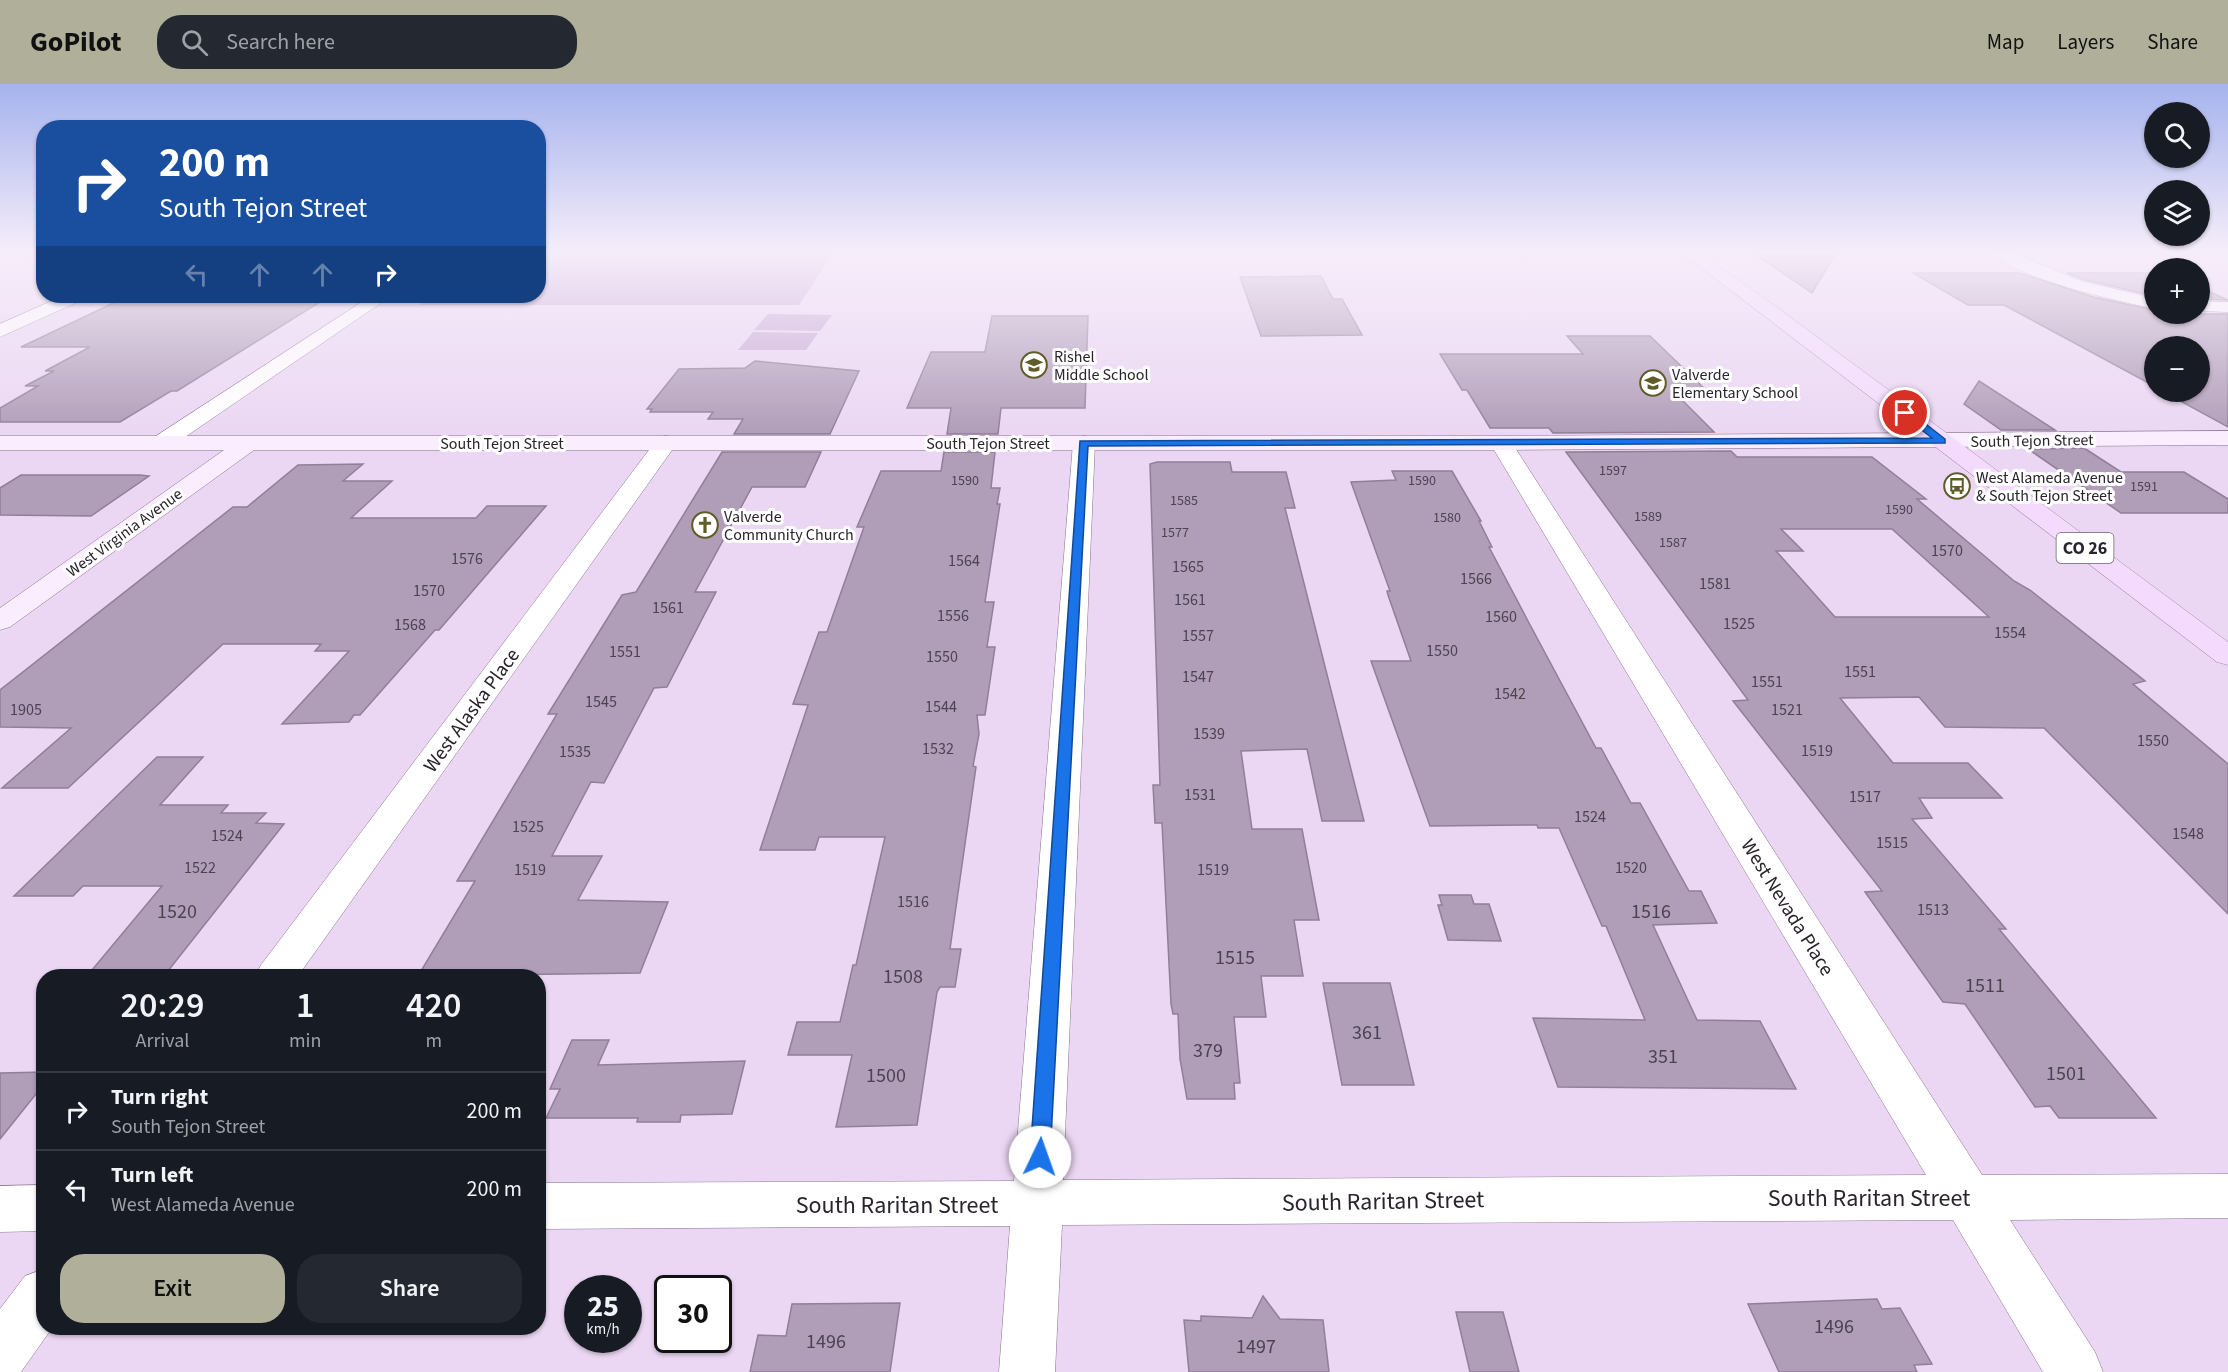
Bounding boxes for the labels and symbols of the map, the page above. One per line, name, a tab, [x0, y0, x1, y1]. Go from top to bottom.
place label: Rishel Middle School	[1054, 346, 1149, 386]
school or university icon: Rishel Middle School	[1019, 350, 1049, 380]
place label: Valverde Elementary School	[1672, 364, 1798, 404]
school or university icon: Valverde Elementary School	[1638, 368, 1668, 398]
pin	[1879, 387, 1930, 438]
street label: South Tejon Street	[1970, 429, 2094, 453]
street label: South Tejon Street	[440, 433, 564, 455]
street label: South Tejon Street	[926, 433, 1050, 455]
house number: 1597	[1599, 461, 1627, 481]
place label: West Alameda Avenue & South Tejon Street	[1976, 467, 2123, 507]
house number: 1590	[951, 471, 979, 491]
house number: 1590	[1408, 471, 1436, 491]
bus stop icon: West Alameda Avenue & South Tejon Street	[1942, 471, 1972, 501]
house number: 1591	[2130, 477, 2158, 497]
street label: West Virginia Avenue	[62, 483, 187, 582]
house number: 1585	[1170, 491, 1198, 511]
house number: 1590	[1885, 500, 1913, 520]
place label: Valverde Community Church	[724, 506, 854, 546]
house number: 1589	[1634, 507, 1662, 527]
house number: 1580	[1433, 508, 1461, 528]
church icon: Valverde Community Church	[690, 510, 720, 540]
house number: 1577	[1161, 523, 1189, 543]
house number: 1587	[1659, 533, 1687, 553]
road number: CO 26	[2056, 533, 2114, 563]
house number: 1570	[1931, 540, 1963, 562]
house number: 1576	[451, 548, 483, 570]
house number: 1564	[948, 550, 980, 572]
house number: 1565	[1172, 556, 1204, 578]
house number: 1566	[1460, 568, 1492, 590]
house number: 1581	[1699, 573, 1731, 595]
house number: 1570	[413, 580, 445, 602]
house number: 1561	[1174, 589, 1206, 611]
house number: 1561	[652, 597, 684, 619]
house number: 1556	[937, 605, 969, 627]
house number: 1560	[1485, 606, 1517, 628]
house number: 1525	[1723, 613, 1755, 635]
house number: 1568	[394, 614, 426, 636]
house number: 1554	[1994, 622, 2026, 644]
house number: 1557	[1182, 625, 1214, 647]
house number: 1550	[1426, 640, 1458, 662]
house number: 1551	[609, 641, 641, 663]
street label: West Alaska Place	[417, 643, 527, 779]
house number: 1550	[926, 646, 958, 668]
house number: 1551	[1844, 661, 1876, 683]
house number: 1547	[1182, 666, 1214, 688]
house number: 1551	[1751, 671, 1783, 693]
house number: 1542	[1494, 683, 1526, 705]
house number: 1545	[585, 691, 617, 713]
house number: 1544	[925, 696, 957, 718]
house number: 1905	[10, 699, 42, 721]
house number: 1521	[1771, 699, 1803, 721]
house number: 1539	[1193, 723, 1225, 745]
house number: 1550	[2137, 730, 2169, 752]
house number: 1532	[922, 738, 954, 760]
house number: 1519	[1801, 740, 1833, 762]
house number: 1535	[559, 741, 591, 763]
house number: 1531	[1184, 784, 1216, 806]
house number: 1517	[1849, 786, 1881, 808]
house number: 1524	[1574, 806, 1606, 828]
house number: 1525	[512, 816, 544, 838]
house number: 1548	[2172, 823, 2204, 845]
house number: 1524	[211, 825, 243, 847]
house number: 1515	[1876, 832, 1908, 854]
street label: West Nevada Place	[1734, 834, 1841, 981]
house number: 1522	[184, 857, 216, 879]
house number: 1520	[1615, 857, 1647, 879]
house number: 1519	[514, 859, 546, 881]
house number: 1519	[1197, 859, 1229, 881]
house number: 1516	[897, 891, 929, 913]
house number: 1520	[157, 898, 197, 926]
house number: 1516	[1631, 898, 1671, 926]
house number: 1513	[1917, 899, 1949, 921]
house number: 1515	[1215, 944, 1255, 972]
house number: 1508	[883, 963, 923, 991]
house number: 1511	[1965, 972, 2005, 1000]
house number: 361	[1352, 1019, 1382, 1047]
house number: 379	[1193, 1037, 1223, 1065]
house number: 351	[1648, 1043, 1678, 1071]
house number: 1501	[2046, 1060, 2086, 1088]
house number: 1500	[866, 1062, 906, 1090]
position arrow	[1008, 1125, 1072, 1189]
street label: South Raritan Street	[1768, 1181, 1970, 1216]
street label: South Raritan Street	[1281, 1182, 1485, 1221]
street label: South Raritan Street	[796, 1188, 998, 1223]
speed limit sign: 30	[654, 1275, 732, 1353]
house number: 1496	[1814, 1313, 1854, 1341]
house number: 1496	[806, 1328, 846, 1356]
house number: 1497	[1236, 1333, 1276, 1361]

